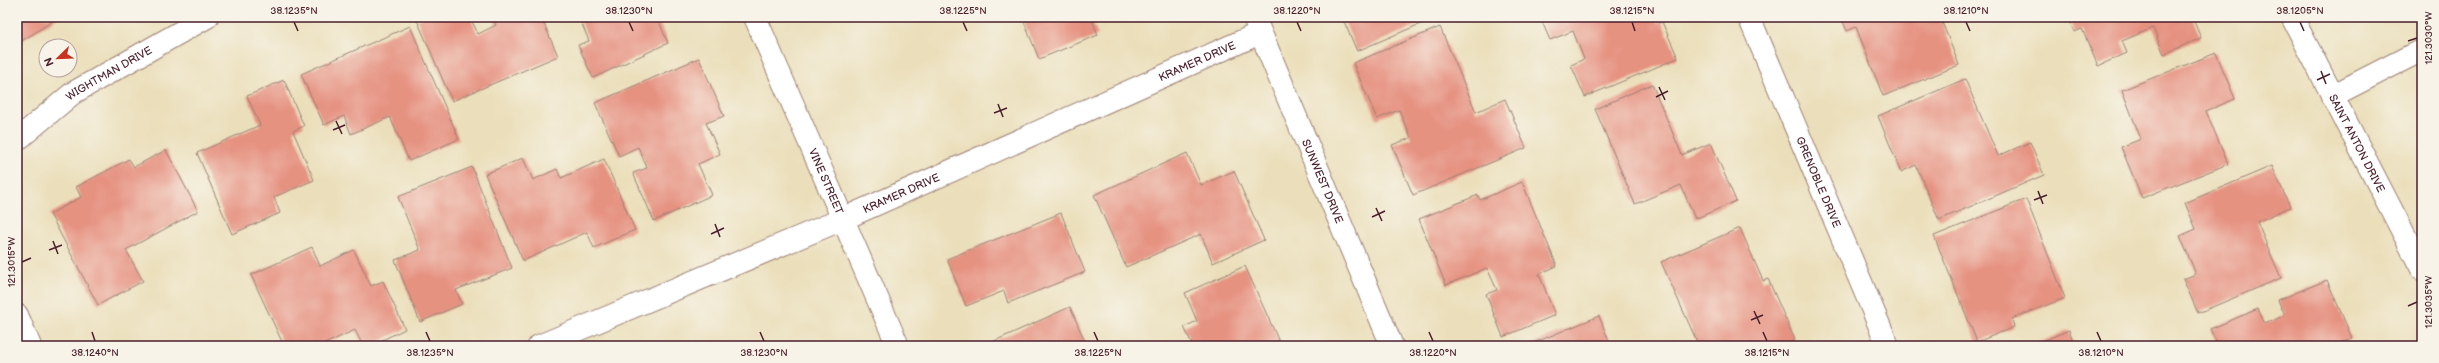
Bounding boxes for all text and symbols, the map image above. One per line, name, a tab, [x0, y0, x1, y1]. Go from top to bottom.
text: 38.1235°N	[270, 5, 318, 17]
text: 38.1230°N	[605, 5, 653, 17]
text: 38.1225°N	[939, 5, 987, 17]
text: 38.1220°N	[1273, 5, 1321, 17]
text: 38.1215°N	[1609, 5, 1655, 17]
text: 38.1210°N	[1943, 5, 1989, 17]
text: 38.1205°N	[2276, 5, 2324, 17]
text: 121.3030°W	[2423, 11, 2435, 65]
north arrow	[38, 38, 78, 78]
street label: KRAMER DRIVE	[1157, 39, 1237, 84]
street label: WIGHTMAN DRIVE	[63, 44, 154, 103]
text: N	[42, 55, 57, 68]
street label: SAINT ANTON DRIVE	[2326, 92, 2387, 195]
street label: GRENOBLE DRIVE	[1793, 135, 1843, 229]
street label: SUNWEST DRIVE	[1299, 137, 1346, 225]
street label: VINE STREET	[806, 146, 846, 217]
street label: KRAMER DRIVE	[861, 171, 942, 216]
text: 121.3015°W	[6, 237, 18, 287]
text: 121.3035°W	[2423, 276, 2435, 328]
text: 38.1240°N	[71, 347, 119, 359]
text: 38.1235°N	[406, 347, 454, 359]
text: 38.1230°N	[740, 347, 788, 359]
text: 38.1225°N	[1074, 347, 1122, 359]
text: 38.1220°N	[1409, 347, 1457, 359]
text: 38.1215°N	[1744, 347, 1790, 359]
text: 38.1210°N	[2078, 347, 2124, 359]

